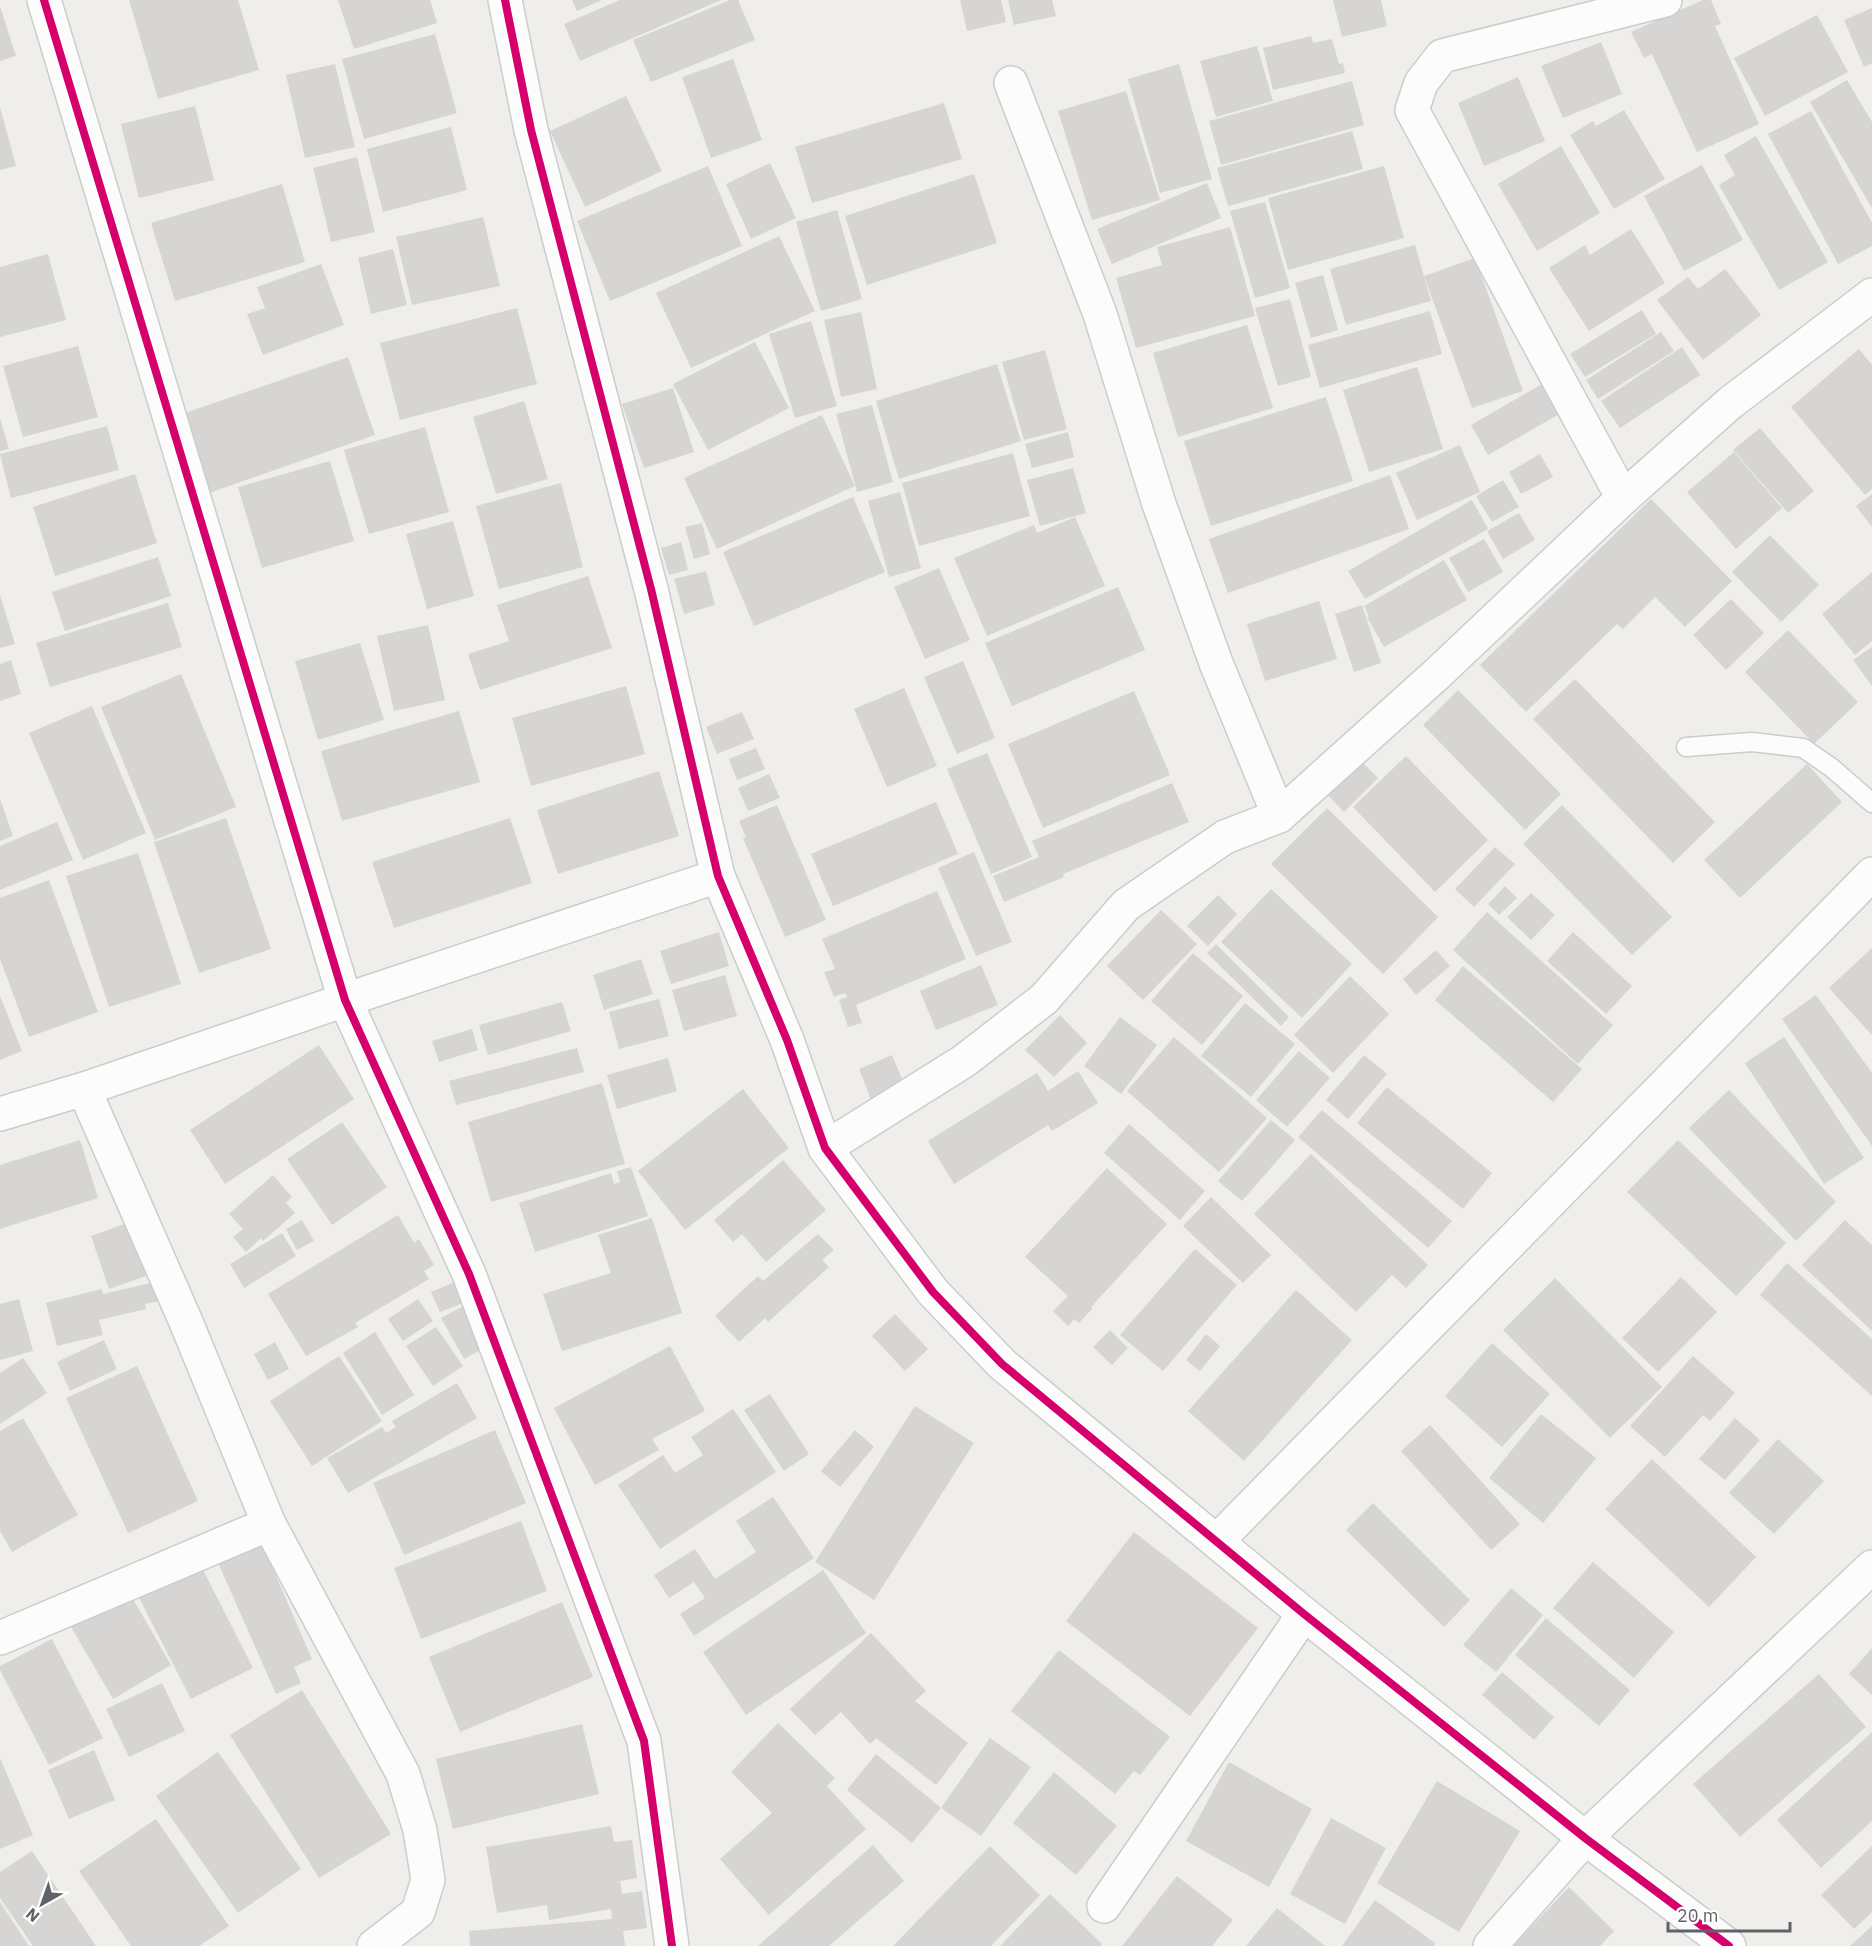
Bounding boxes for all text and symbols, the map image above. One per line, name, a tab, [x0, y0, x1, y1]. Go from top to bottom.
north arrow	[12, 1874, 72, 1934]
scale bar	[1668, 1895, 1790, 1933]
text: N	[21, 1904, 43, 1927]
text: 20 m	[1677, 1904, 1719, 1927]

